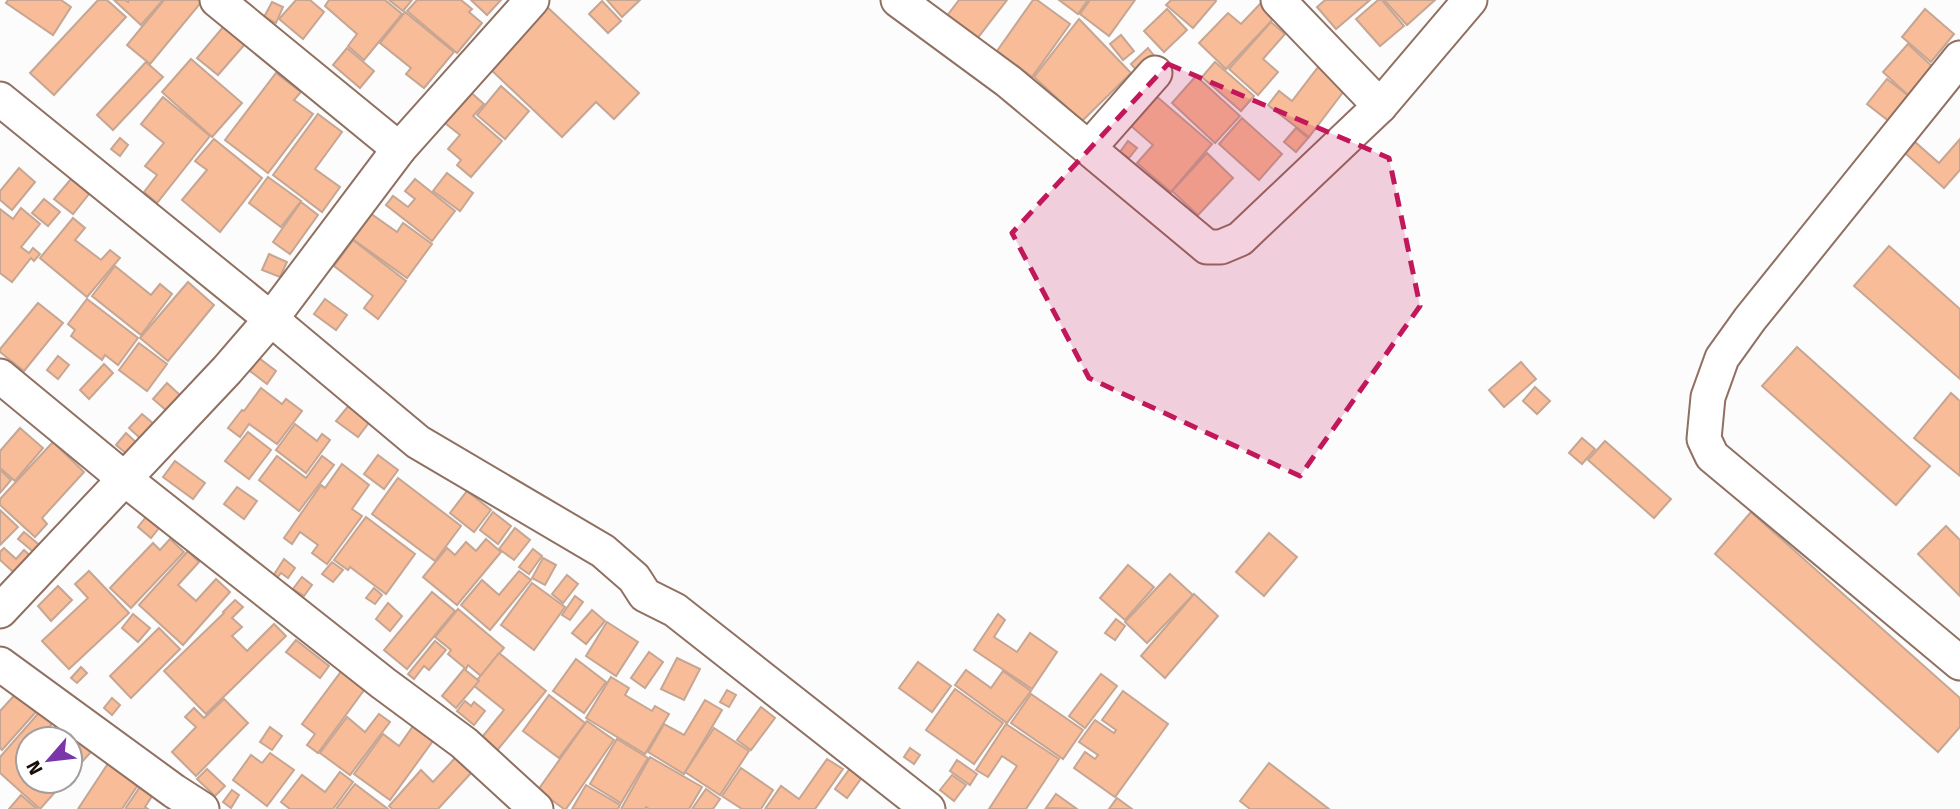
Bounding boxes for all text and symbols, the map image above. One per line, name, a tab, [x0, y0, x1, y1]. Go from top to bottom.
north arrow	[14, 725, 84, 795]
text: N	[21, 757, 48, 779]

